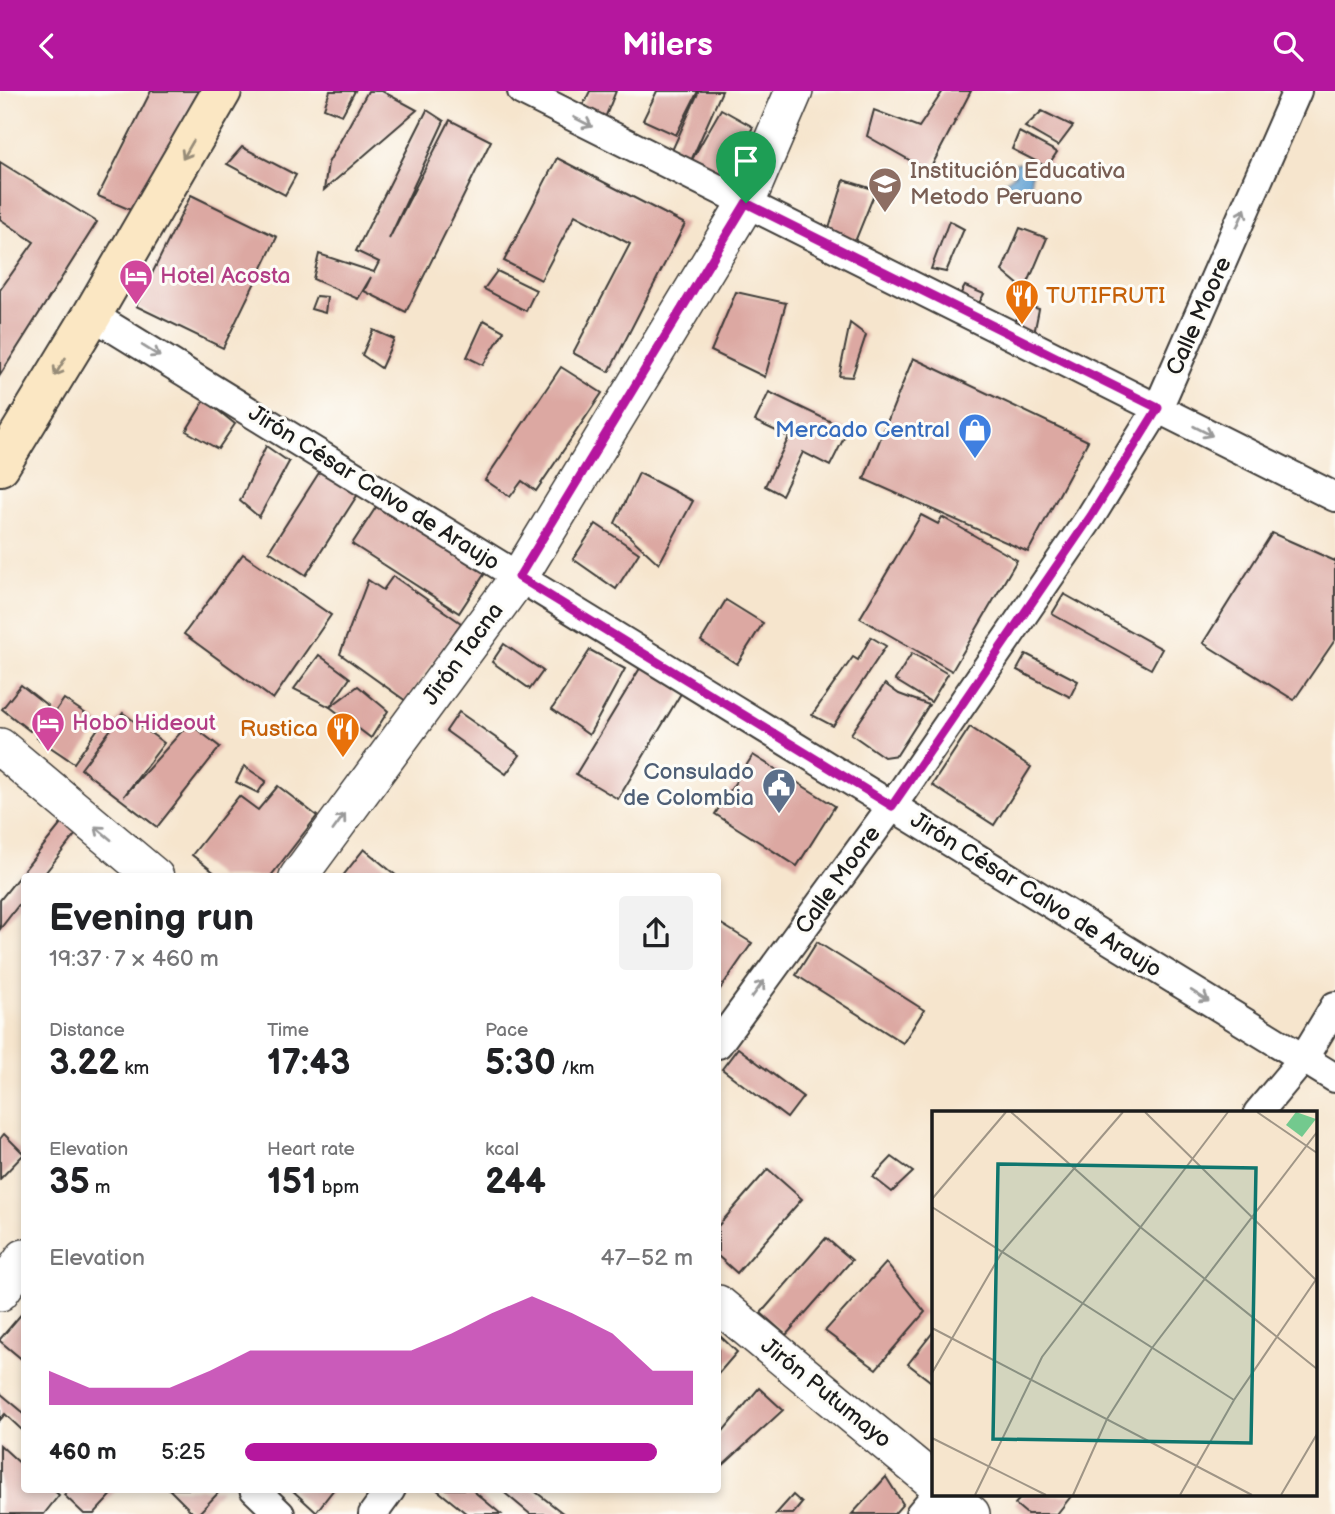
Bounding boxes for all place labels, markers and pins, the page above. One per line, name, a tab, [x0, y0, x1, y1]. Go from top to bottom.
pin	[716, 131, 776, 203]
place label: Institución Educativa Metodo Peruano	[910, 157, 1125, 211]
school or university icon: Institución Educativa Metodo Peruano	[866, 165, 904, 214]
hotel icon: Hotel Acosta	[117, 257, 155, 306]
place label: Hotel Acosta	[160, 262, 291, 290]
restaurant icon: TUTIFRUTI	[1003, 277, 1041, 326]
place label: TUTIFRUTI	[1046, 282, 1165, 310]
shop icon: Mercado Central	[956, 411, 994, 460]
place label: Mercado Central	[775, 416, 950, 444]
hotel icon: Hobo Hideout	[29, 704, 67, 753]
place label: Hobo Hideout	[72, 709, 216, 737]
restaurant icon: Rustica	[324, 710, 362, 759]
place label: Rustica	[240, 715, 318, 743]
place label: Consulado de Colombia	[623, 758, 754, 812]
public building icon: Consulado de Colombia	[760, 766, 798, 815]

